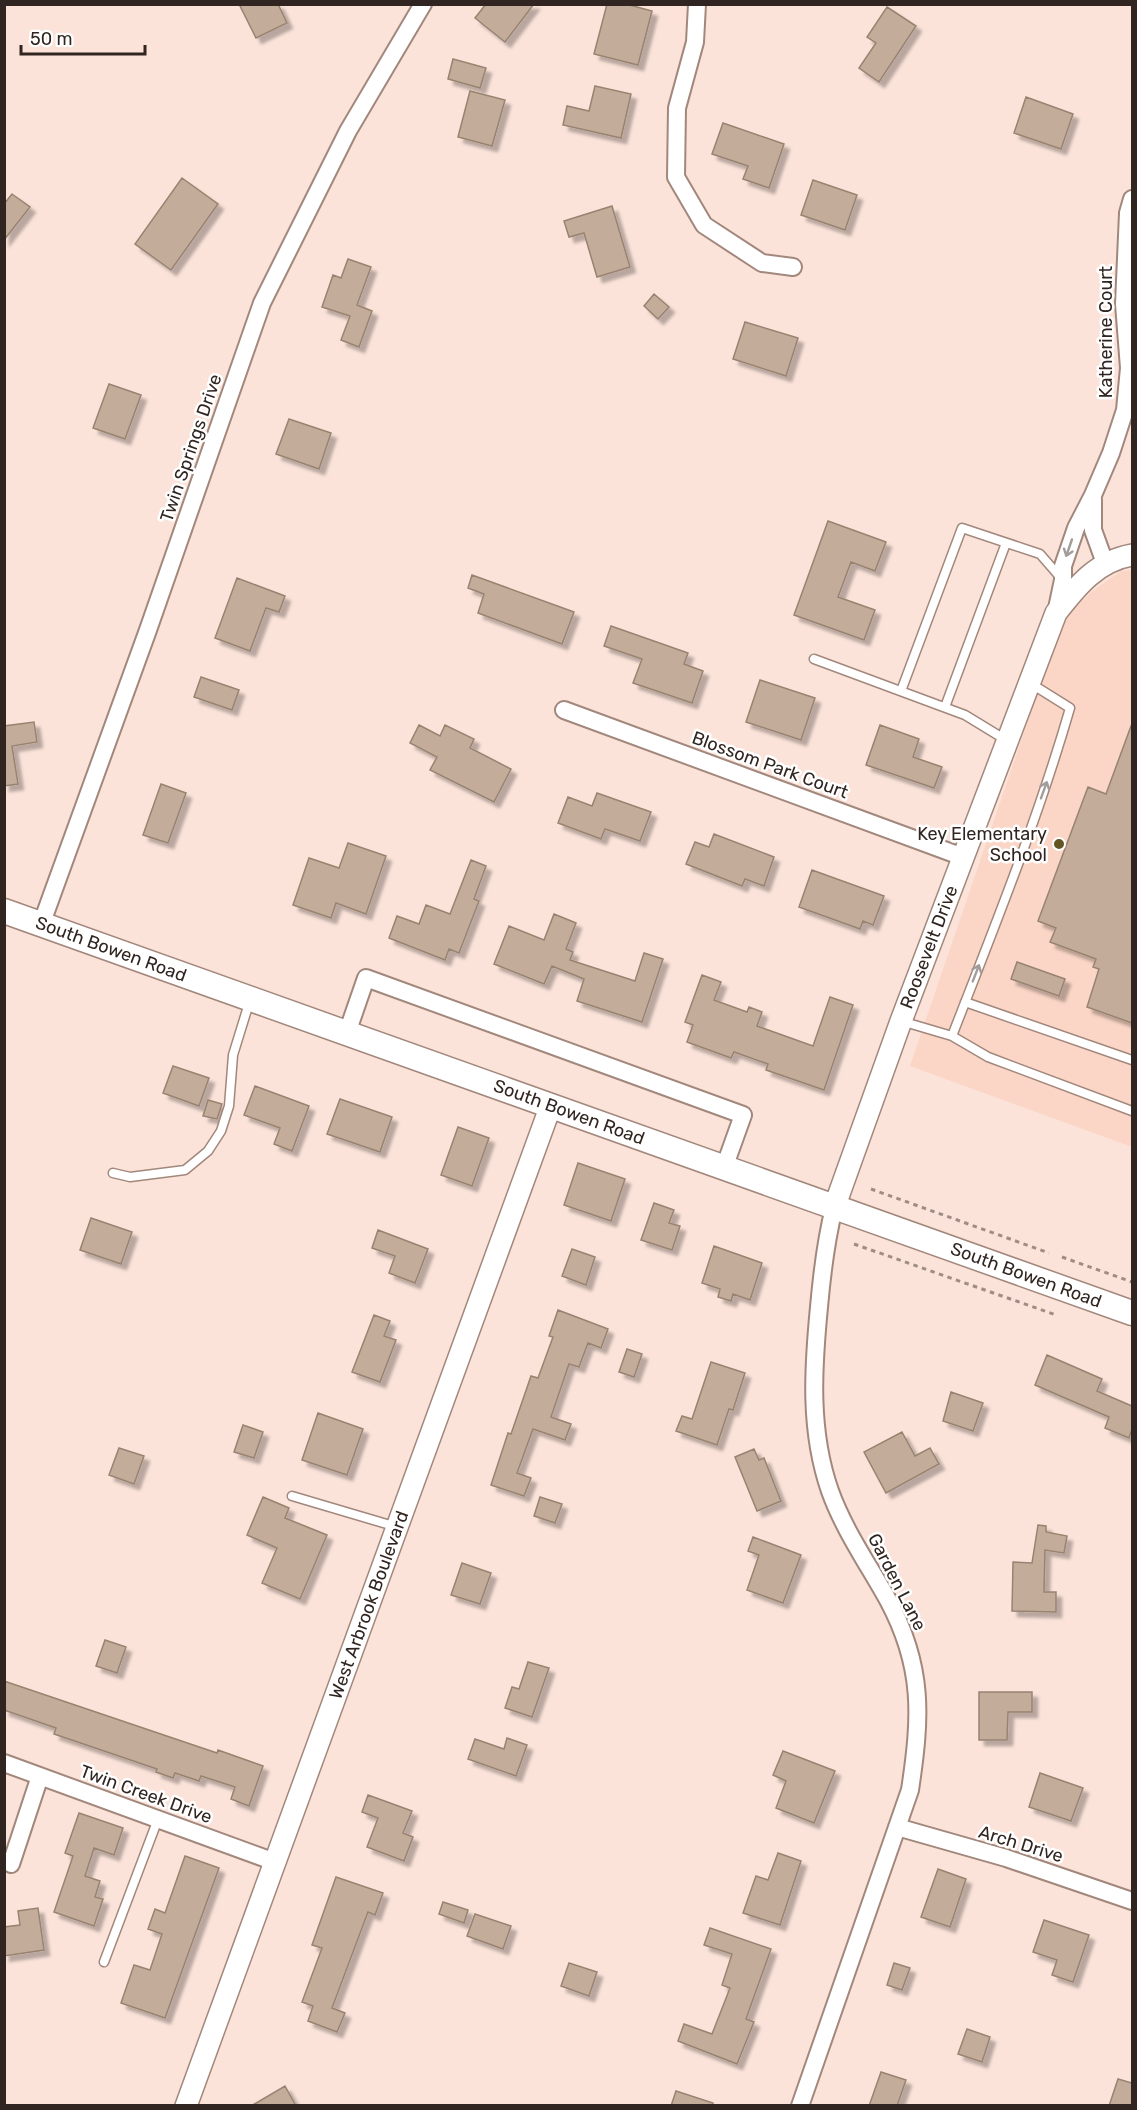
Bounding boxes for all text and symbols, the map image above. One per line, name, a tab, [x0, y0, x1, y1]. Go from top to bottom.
scale bar	[21, 18, 146, 56]
text: 50 m	[30, 28, 73, 50]
street label: Katherine Court	[1095, 266, 1117, 398]
street label: Twin Springs Drive	[155, 371, 227, 525]
one-way arrow	[1063, 538, 1074, 557]
street label: Blossom Park Court	[689, 727, 851, 803]
one-way arrow	[1039, 781, 1050, 800]
place label: Key Elementary School	[917, 823, 1047, 866]
marker: Key Elementary School	[1052, 837, 1066, 851]
street label: Roosevelt Drive	[895, 882, 963, 1012]
street label: South Bowen Road	[32, 911, 190, 987]
one-way arrow	[972, 964, 983, 983]
street label: South Bowen Road	[490, 1074, 648, 1150]
street label: South Bowen Road	[947, 1237, 1105, 1313]
street label: West Arbrook Boulevard	[325, 1508, 413, 1702]
street label: Garden Lane	[863, 1530, 931, 1634]
street label: Twin Creek Drive	[77, 1760, 215, 1828]
street label: Arch Drive	[976, 1821, 1066, 1867]

